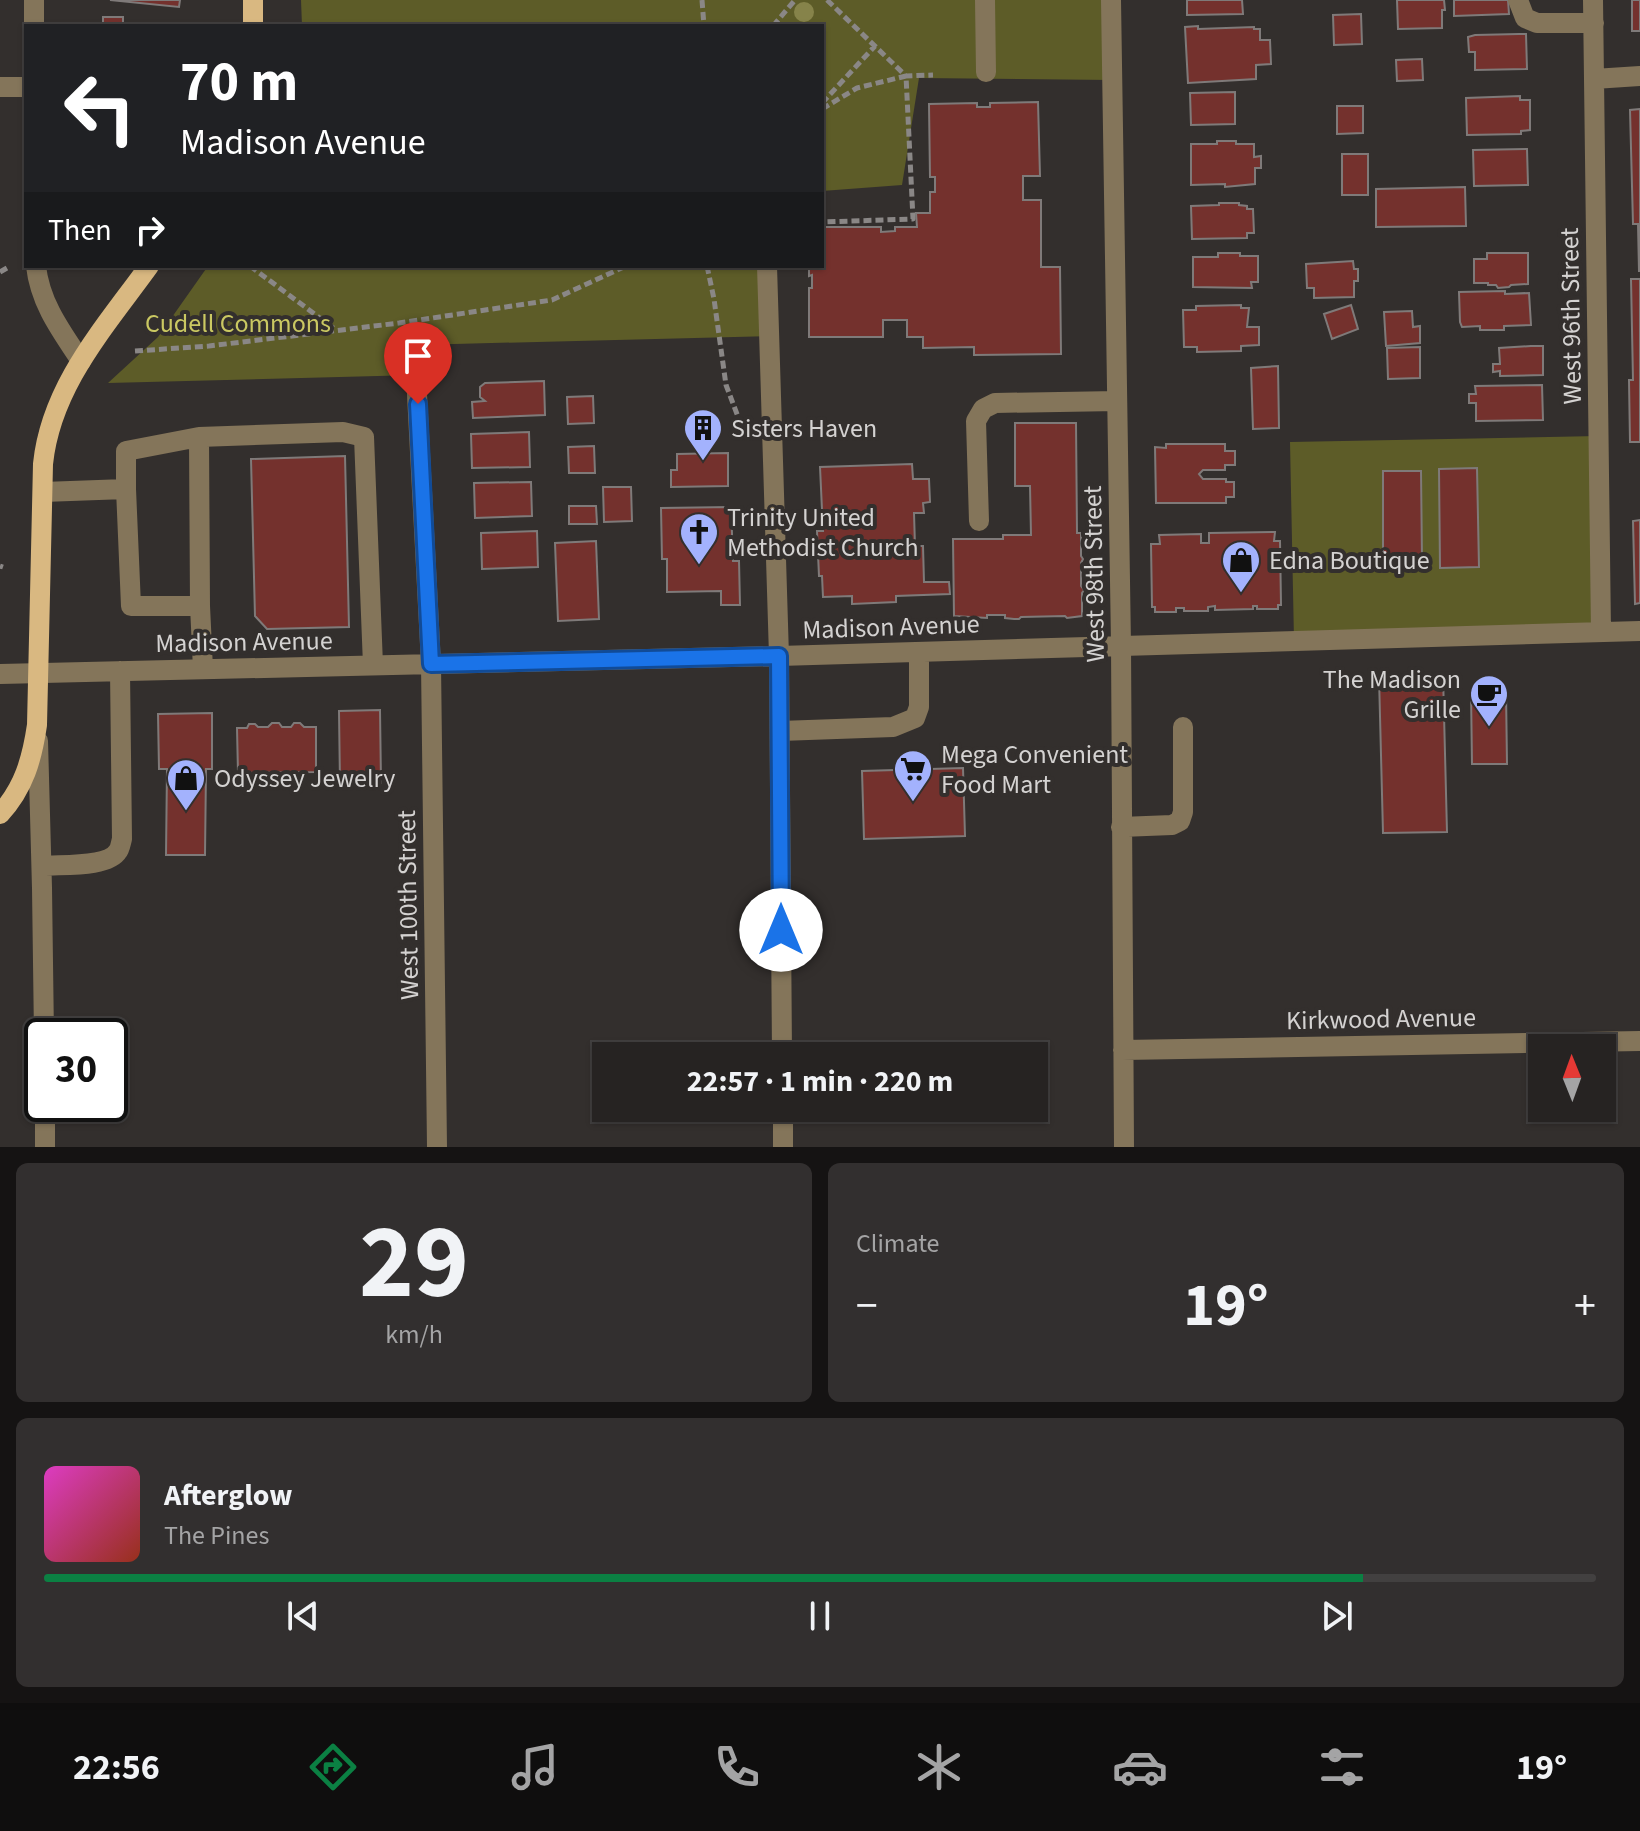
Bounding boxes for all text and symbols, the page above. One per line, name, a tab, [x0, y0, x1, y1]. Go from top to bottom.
text: 70 m	[180, 43, 298, 122]
icon: left	[48, 56, 152, 160]
text: Madison Avenue	[180, 117, 426, 168]
icon: right	[128, 208, 172, 252]
text: Then	[48, 209, 112, 252]
street label: West 96th Street	[1551, 227, 1591, 405]
park label: Cudell Commons	[145, 305, 331, 342]
pin	[384, 322, 452, 404]
icon: arrive	[396, 334, 440, 378]
building icon: Sisters Haven	[682, 407, 724, 462]
place label: Sisters Haven	[731, 410, 877, 447]
street label: West 98th Street	[1074, 485, 1114, 663]
place label: Trinity United Methodist Church	[727, 499, 919, 566]
church icon: Trinity United Methodist Church	[678, 511, 720, 566]
shop icon: Edna Boutique	[1220, 539, 1262, 594]
place label: Edna Boutique	[1269, 542, 1430, 579]
street label: Madison Avenue	[802, 605, 980, 649]
street label: Madison Avenue	[155, 622, 333, 662]
place label: The Madison Grille	[1323, 661, 1461, 728]
cafe icon: The Madison Grille	[1468, 673, 1510, 728]
place label: Mega Convenient Food Mart	[941, 736, 1128, 803]
supermarket icon: Mega Convenient Food Mart	[892, 748, 934, 803]
shop icon: Odyssey Jewelry	[165, 757, 207, 812]
place label: Odyssey Jewelry	[214, 760, 395, 797]
street label: West 100th Street	[388, 810, 428, 1000]
position arrow	[739, 888, 823, 972]
street label: Kirkwood Avenue	[1286, 999, 1476, 1039]
speed limit sign: 30	[24, 1018, 128, 1122]
north arrow	[1528, 1034, 1616, 1122]
map controls	[1528, 1034, 1616, 1122]
text: 22:57 · 1 min · 220 m	[687, 1060, 953, 1103]
text: 29	[359, 1190, 469, 1338]
text: Climate	[856, 1225, 940, 1262]
text: 19°	[1183, 1264, 1269, 1349]
text: −	[856, 1275, 878, 1338]
text: +	[1574, 1275, 1596, 1338]
text: km/h	[385, 1316, 443, 1353]
text: Afterglow	[164, 1474, 292, 1517]
text: The Pines	[164, 1517, 269, 1554]
icon: previous	[281, 1594, 325, 1638]
icon: pause	[798, 1594, 842, 1638]
icon: next	[1315, 1594, 1359, 1638]
icon: directions	[305, 1739, 361, 1795]
icon: music	[507, 1739, 563, 1795]
icon: phone	[709, 1739, 765, 1795]
icon: climate	[911, 1739, 967, 1795]
icon: car	[1112, 1739, 1168, 1795]
icon: filters	[1314, 1739, 1370, 1795]
text: 22:56	[73, 1742, 160, 1793]
text: 19°	[1516, 1742, 1567, 1793]

